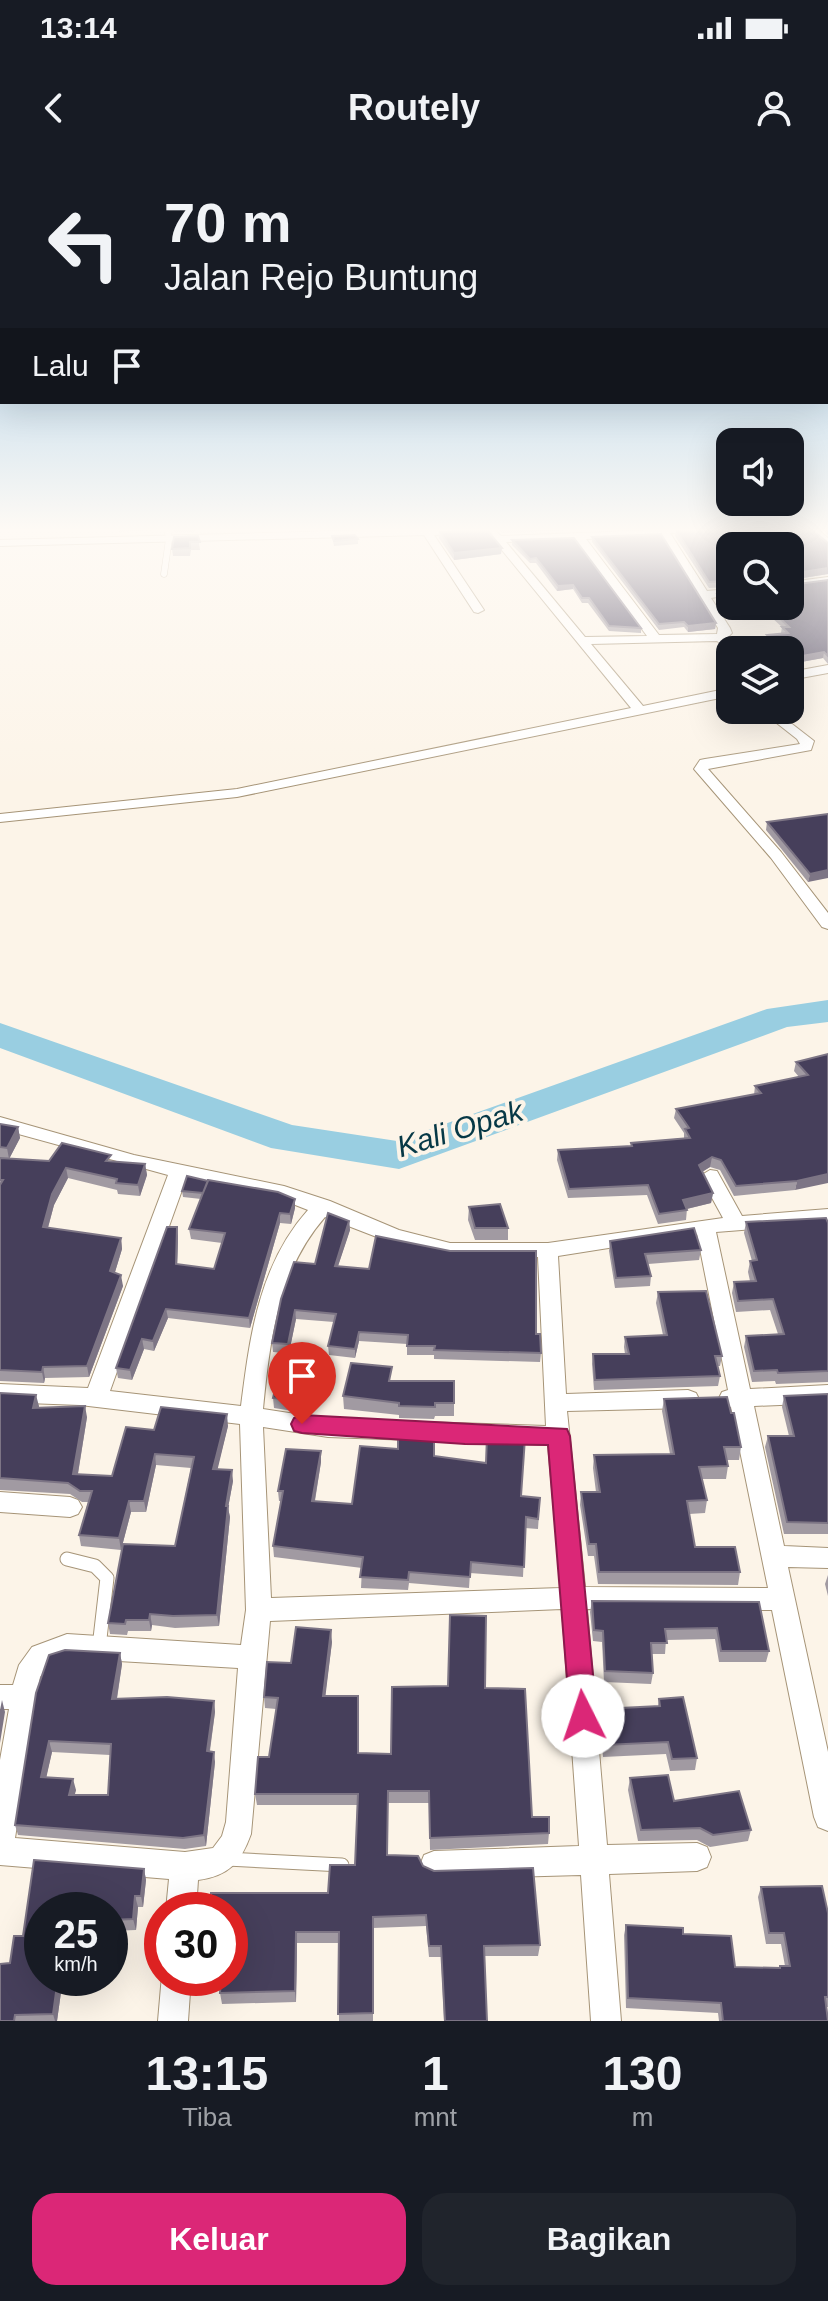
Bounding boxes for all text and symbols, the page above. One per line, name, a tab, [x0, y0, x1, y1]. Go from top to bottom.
text: 13:14	[40, 11, 117, 44]
icon: back	[32, 86, 76, 130]
icon: person	[752, 86, 796, 130]
text: Routely	[348, 87, 480, 128]
text: 70 m	[164, 191, 292, 254]
icon: left	[32, 192, 136, 296]
text: Jalan Rejo Buntung	[164, 257, 478, 298]
icon: arrive	[105, 344, 149, 388]
text: Lalu	[32, 349, 89, 382]
map controls	[716, 428, 804, 724]
button: sound	[716, 428, 804, 516]
button: search	[716, 532, 804, 620]
button: layers	[716, 636, 804, 724]
water label: Kali Opak	[393, 1093, 529, 1163]
pin	[268, 1342, 336, 1424]
icon: arrive	[280, 1354, 324, 1398]
position arrow	[541, 1674, 625, 1758]
speed limit sign: 30	[144, 1892, 248, 1996]
text: 25	[54, 1912, 98, 1956]
text: km/h	[54, 1953, 98, 1975]
text: 13:15	[145, 2047, 268, 2100]
text: 1	[422, 2047, 449, 2100]
text: 130	[602, 2047, 683, 2100]
text: Tiba	[182, 2102, 232, 2132]
text: mnt	[414, 2102, 457, 2132]
text: m	[632, 2102, 653, 2132]
button: Keluar	[32, 2193, 406, 2285]
button: Bagikan	[422, 2193, 796, 2285]

